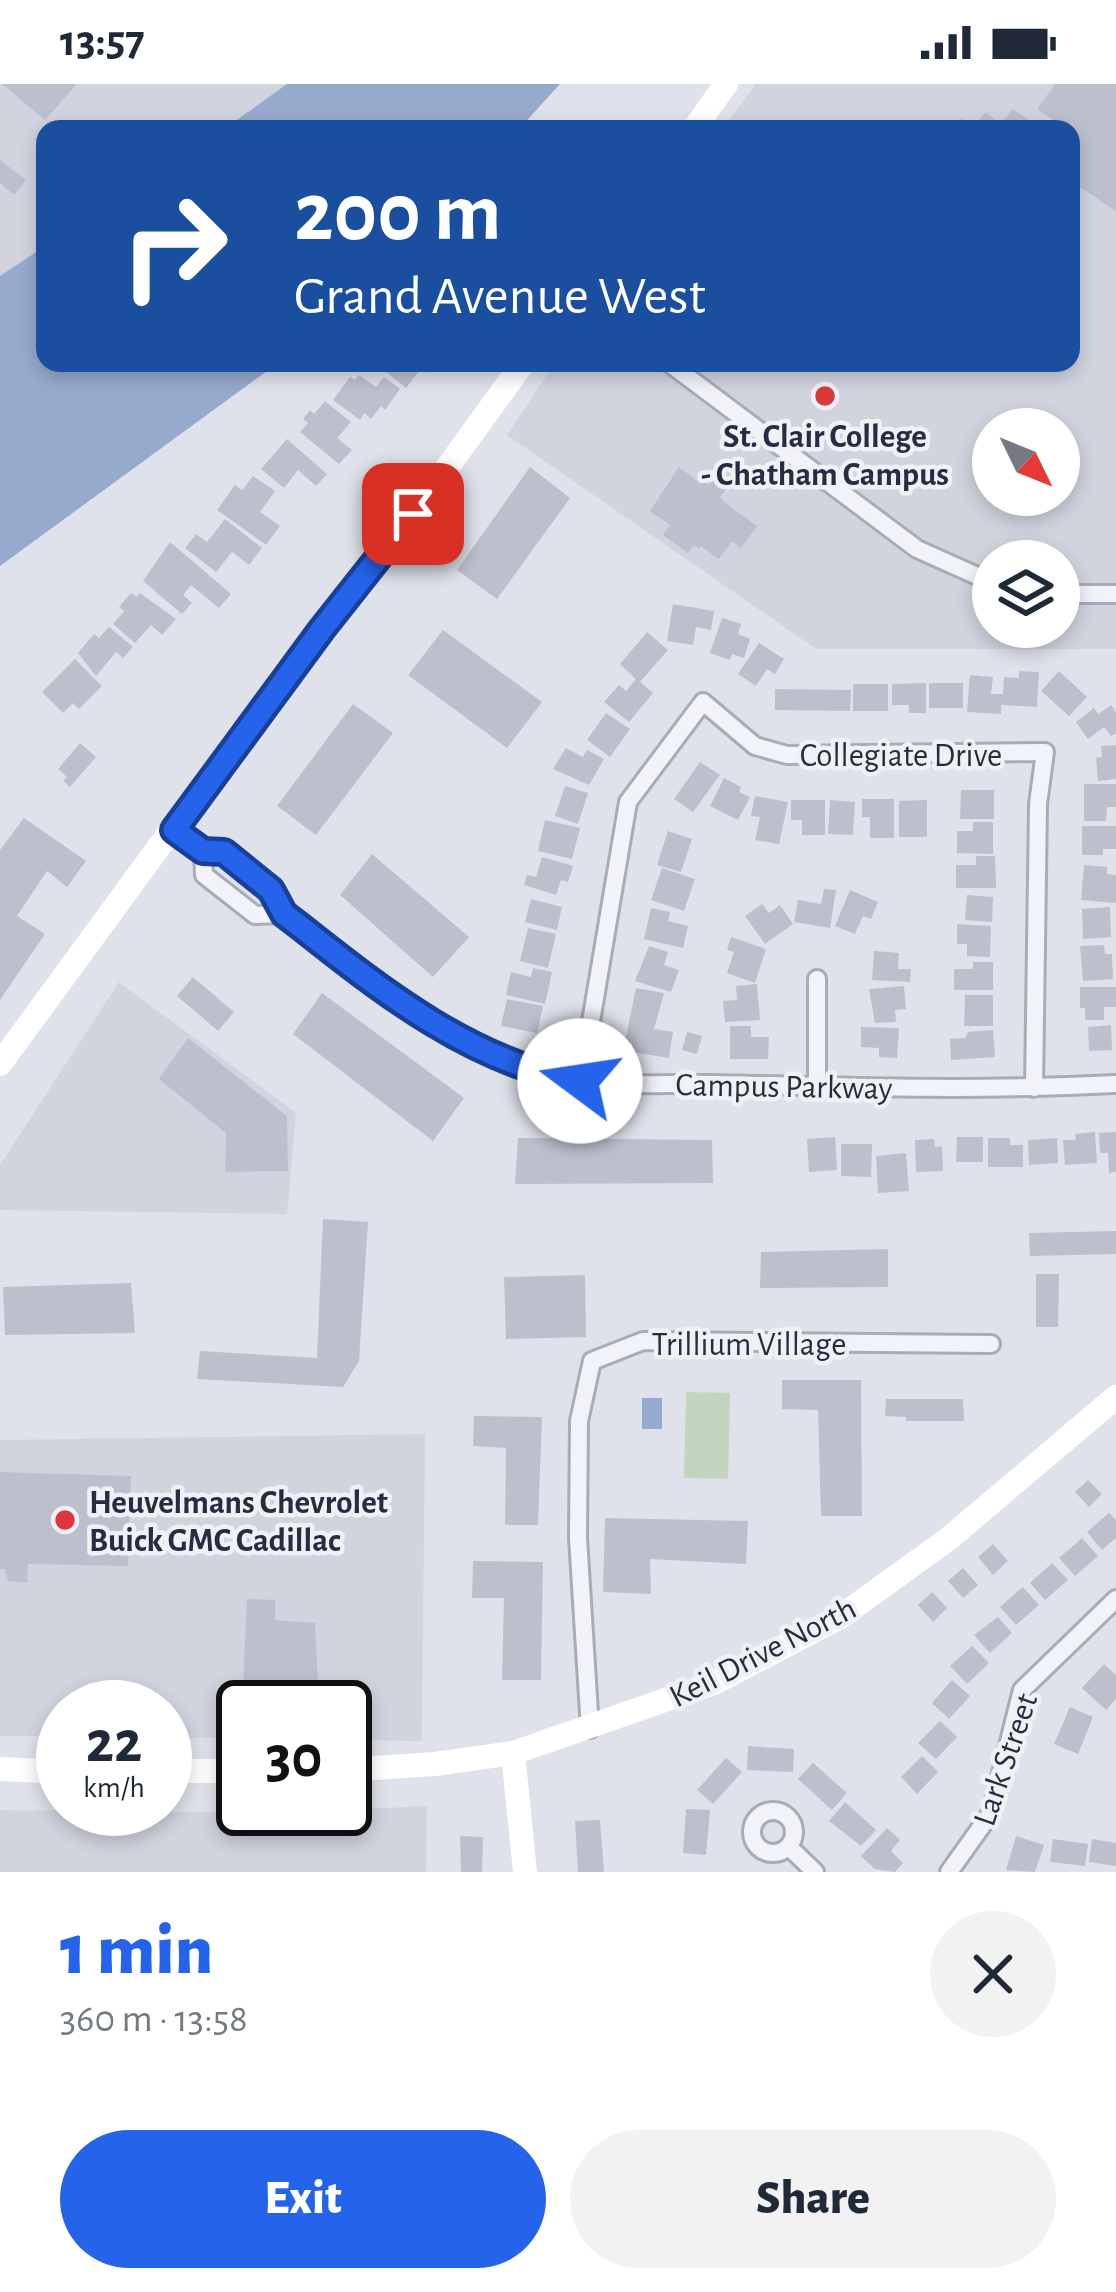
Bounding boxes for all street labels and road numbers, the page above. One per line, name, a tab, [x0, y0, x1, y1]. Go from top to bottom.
street label: Collegiate Drive	[800, 740, 1002, 773]
street label: Campus Parkway	[675, 1069, 893, 1106]
street label: Trillium Village	[652, 1329, 846, 1362]
street label: Keil Drive North	[665, 1592, 862, 1714]
street label: Lark Street	[968, 1689, 1045, 1830]

